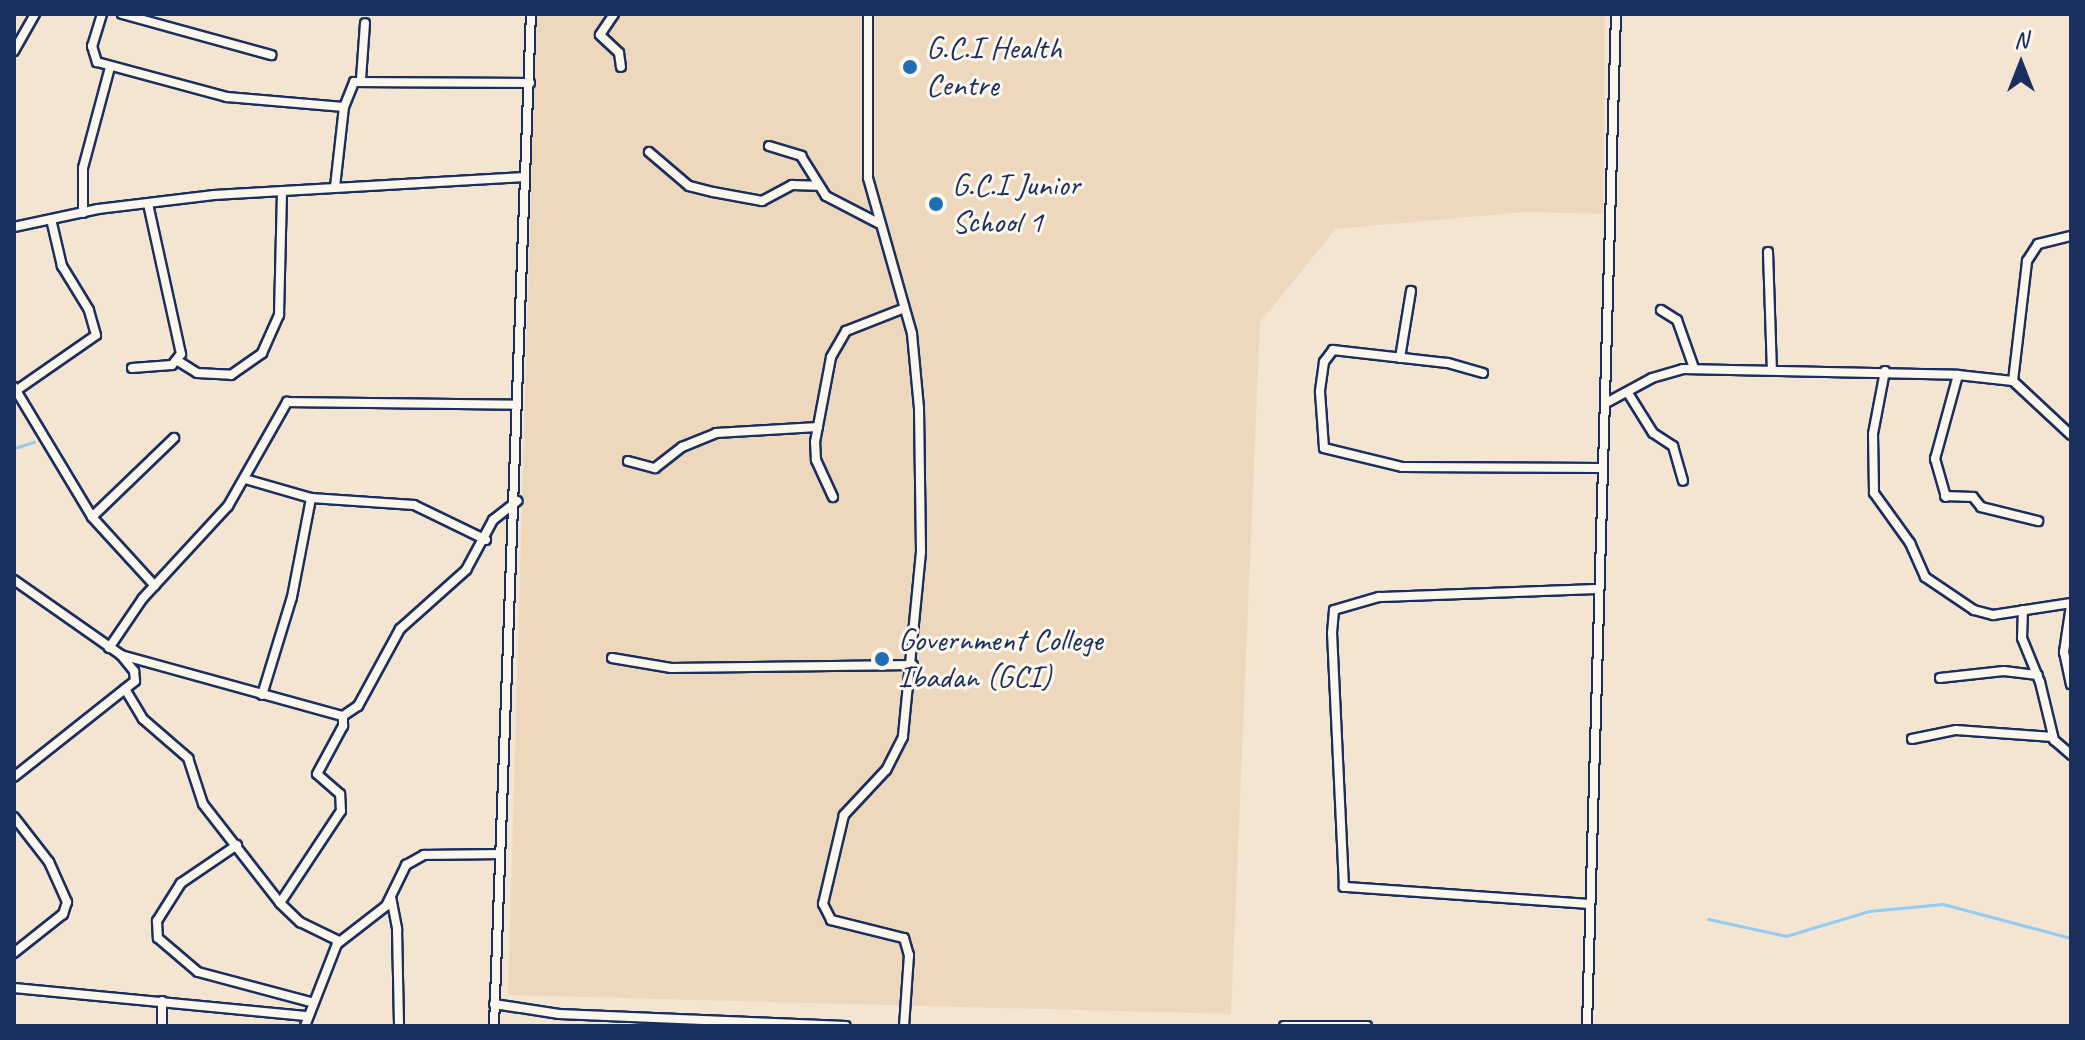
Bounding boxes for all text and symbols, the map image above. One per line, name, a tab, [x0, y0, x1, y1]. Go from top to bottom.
north arrow	[1981, 24, 2061, 104]
text: N	[2014, 26, 2028, 54]
place label: G.C.I Health Centre	[926, 30, 1062, 105]
marker: G.C.I Health Centre	[901, 58, 919, 76]
place label: G.C.I Junior School 1	[952, 167, 1080, 242]
marker: G.C.I Junior School 1	[927, 195, 945, 213]
place label: Government College Ibadan (GCI)	[898, 622, 1102, 697]
marker: Government College Ibadan (GCI)	[873, 650, 891, 668]

